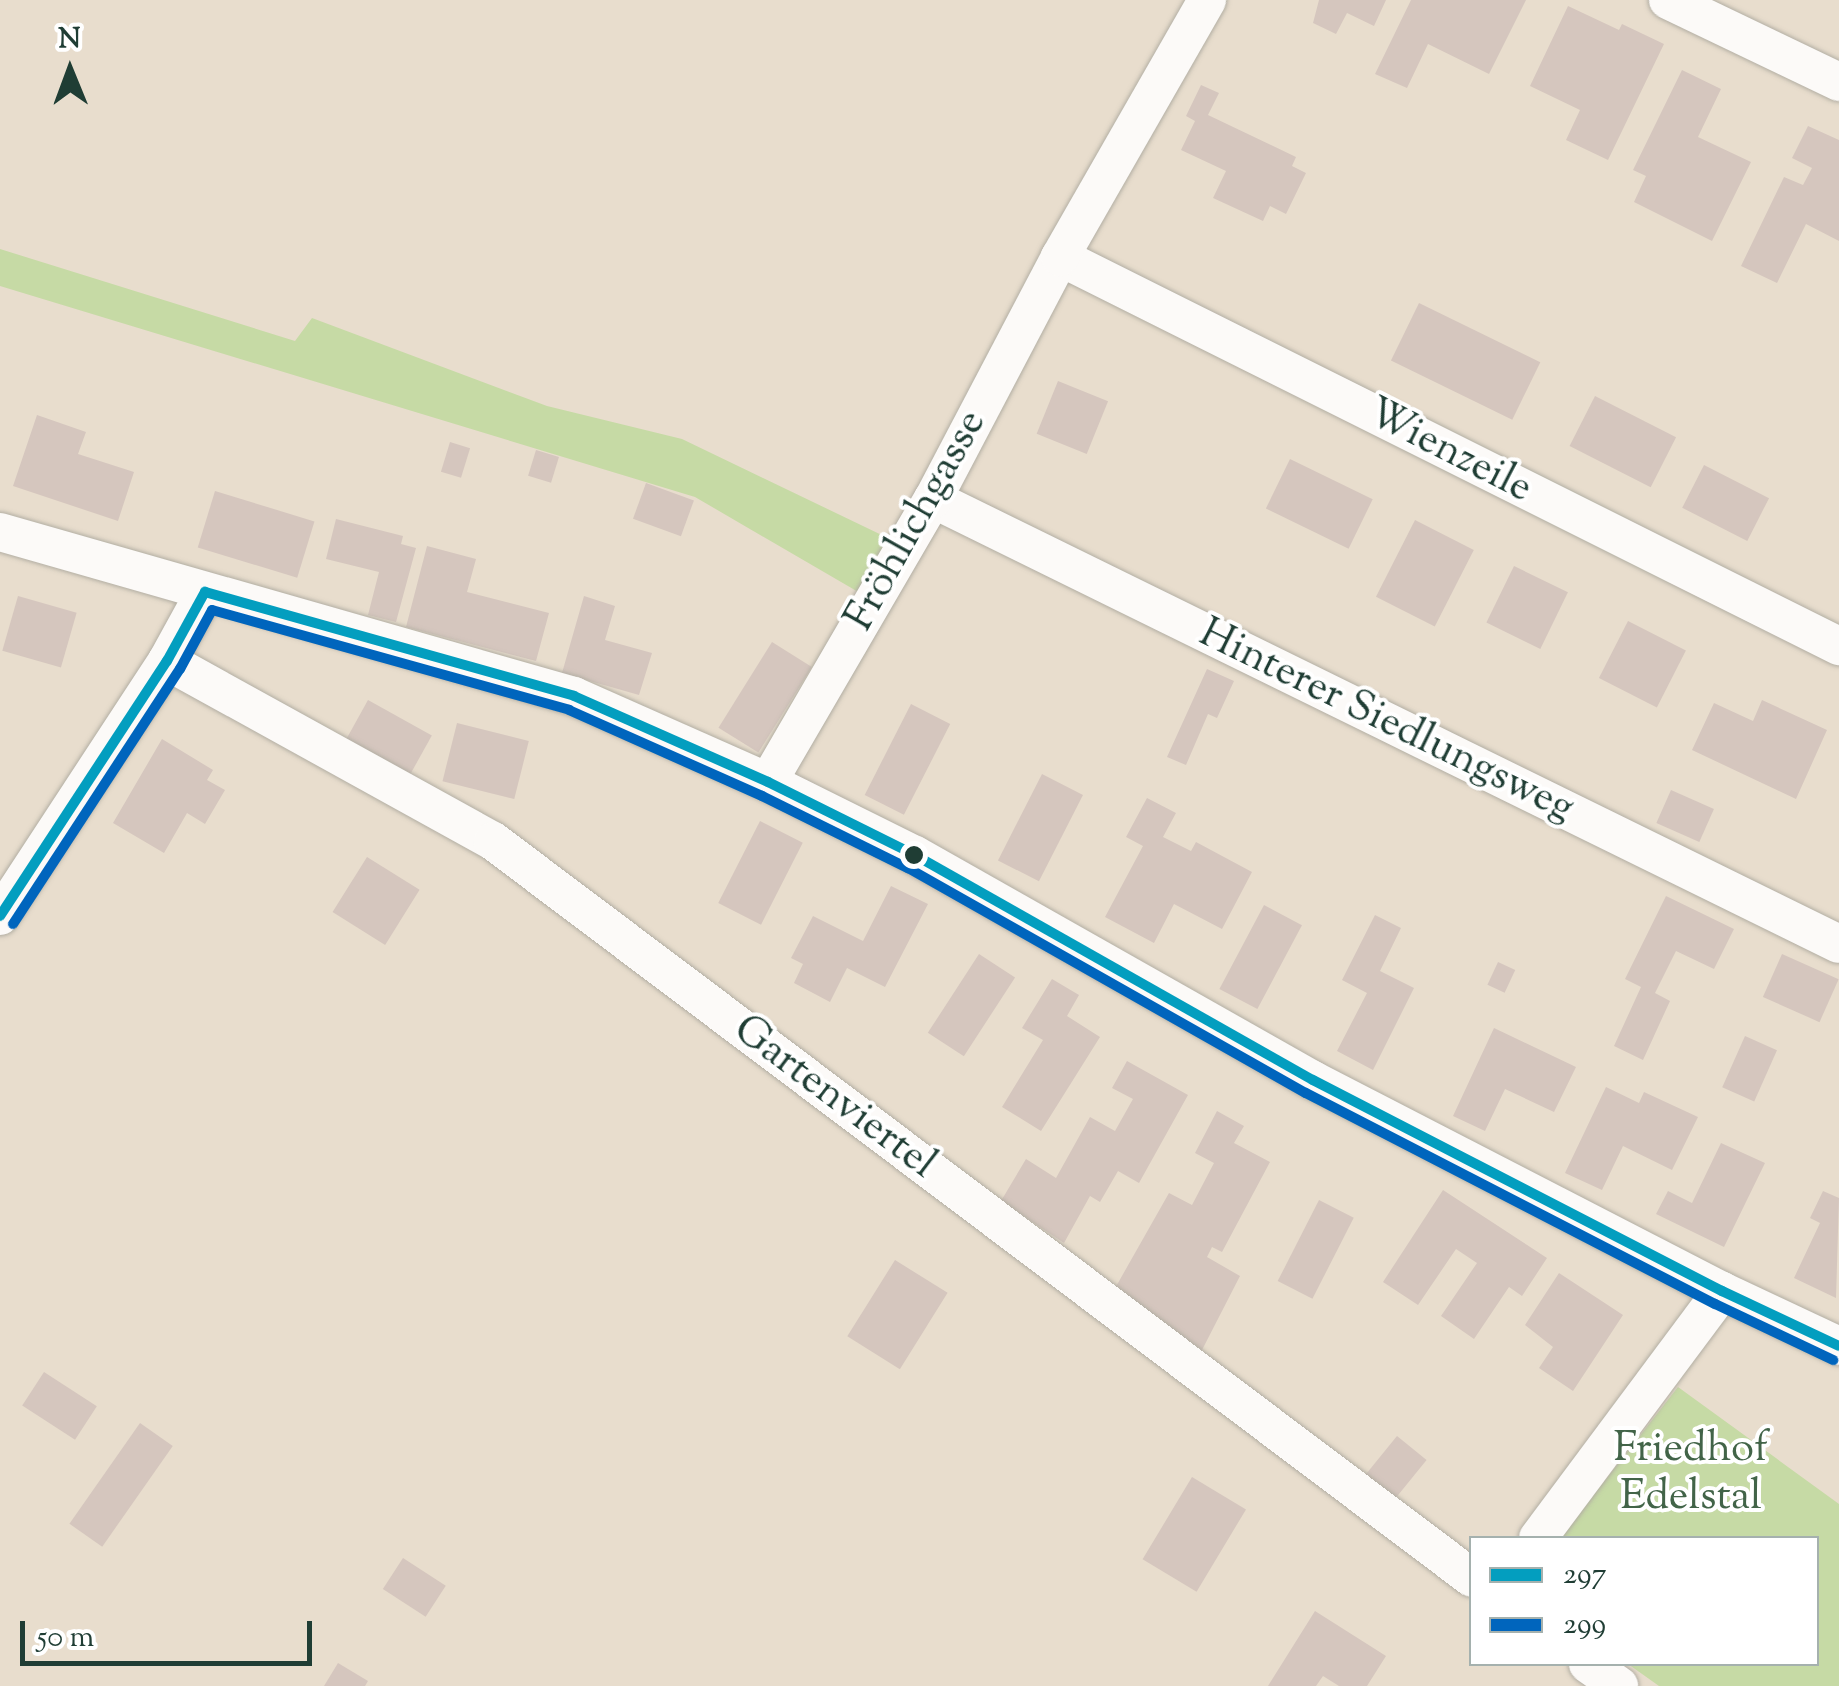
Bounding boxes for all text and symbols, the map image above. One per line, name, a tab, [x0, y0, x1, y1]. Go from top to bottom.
north arrow	[20, 20, 120, 120]
text: N	[58, 20, 81, 60]
street label: Wienzeile	[1358, 389, 1540, 515]
street label: Fröhlichgasse	[836, 402, 998, 640]
street label: Hinterer Siedlungsweg	[1190, 609, 1582, 835]
unlabelled marker	[904, 845, 924, 865]
street label: Gartenviertel	[723, 1005, 945, 1191]
park label: Friedhof Edelstal	[1613, 1425, 1769, 1524]
legend	[1469, 1536, 1819, 1666]
text: 297	[1563, 1554, 1607, 1597]
scale bar	[25, 1601, 318, 1663]
text: 299	[1563, 1604, 1606, 1647]
text: 50 m	[37, 1617, 94, 1660]

